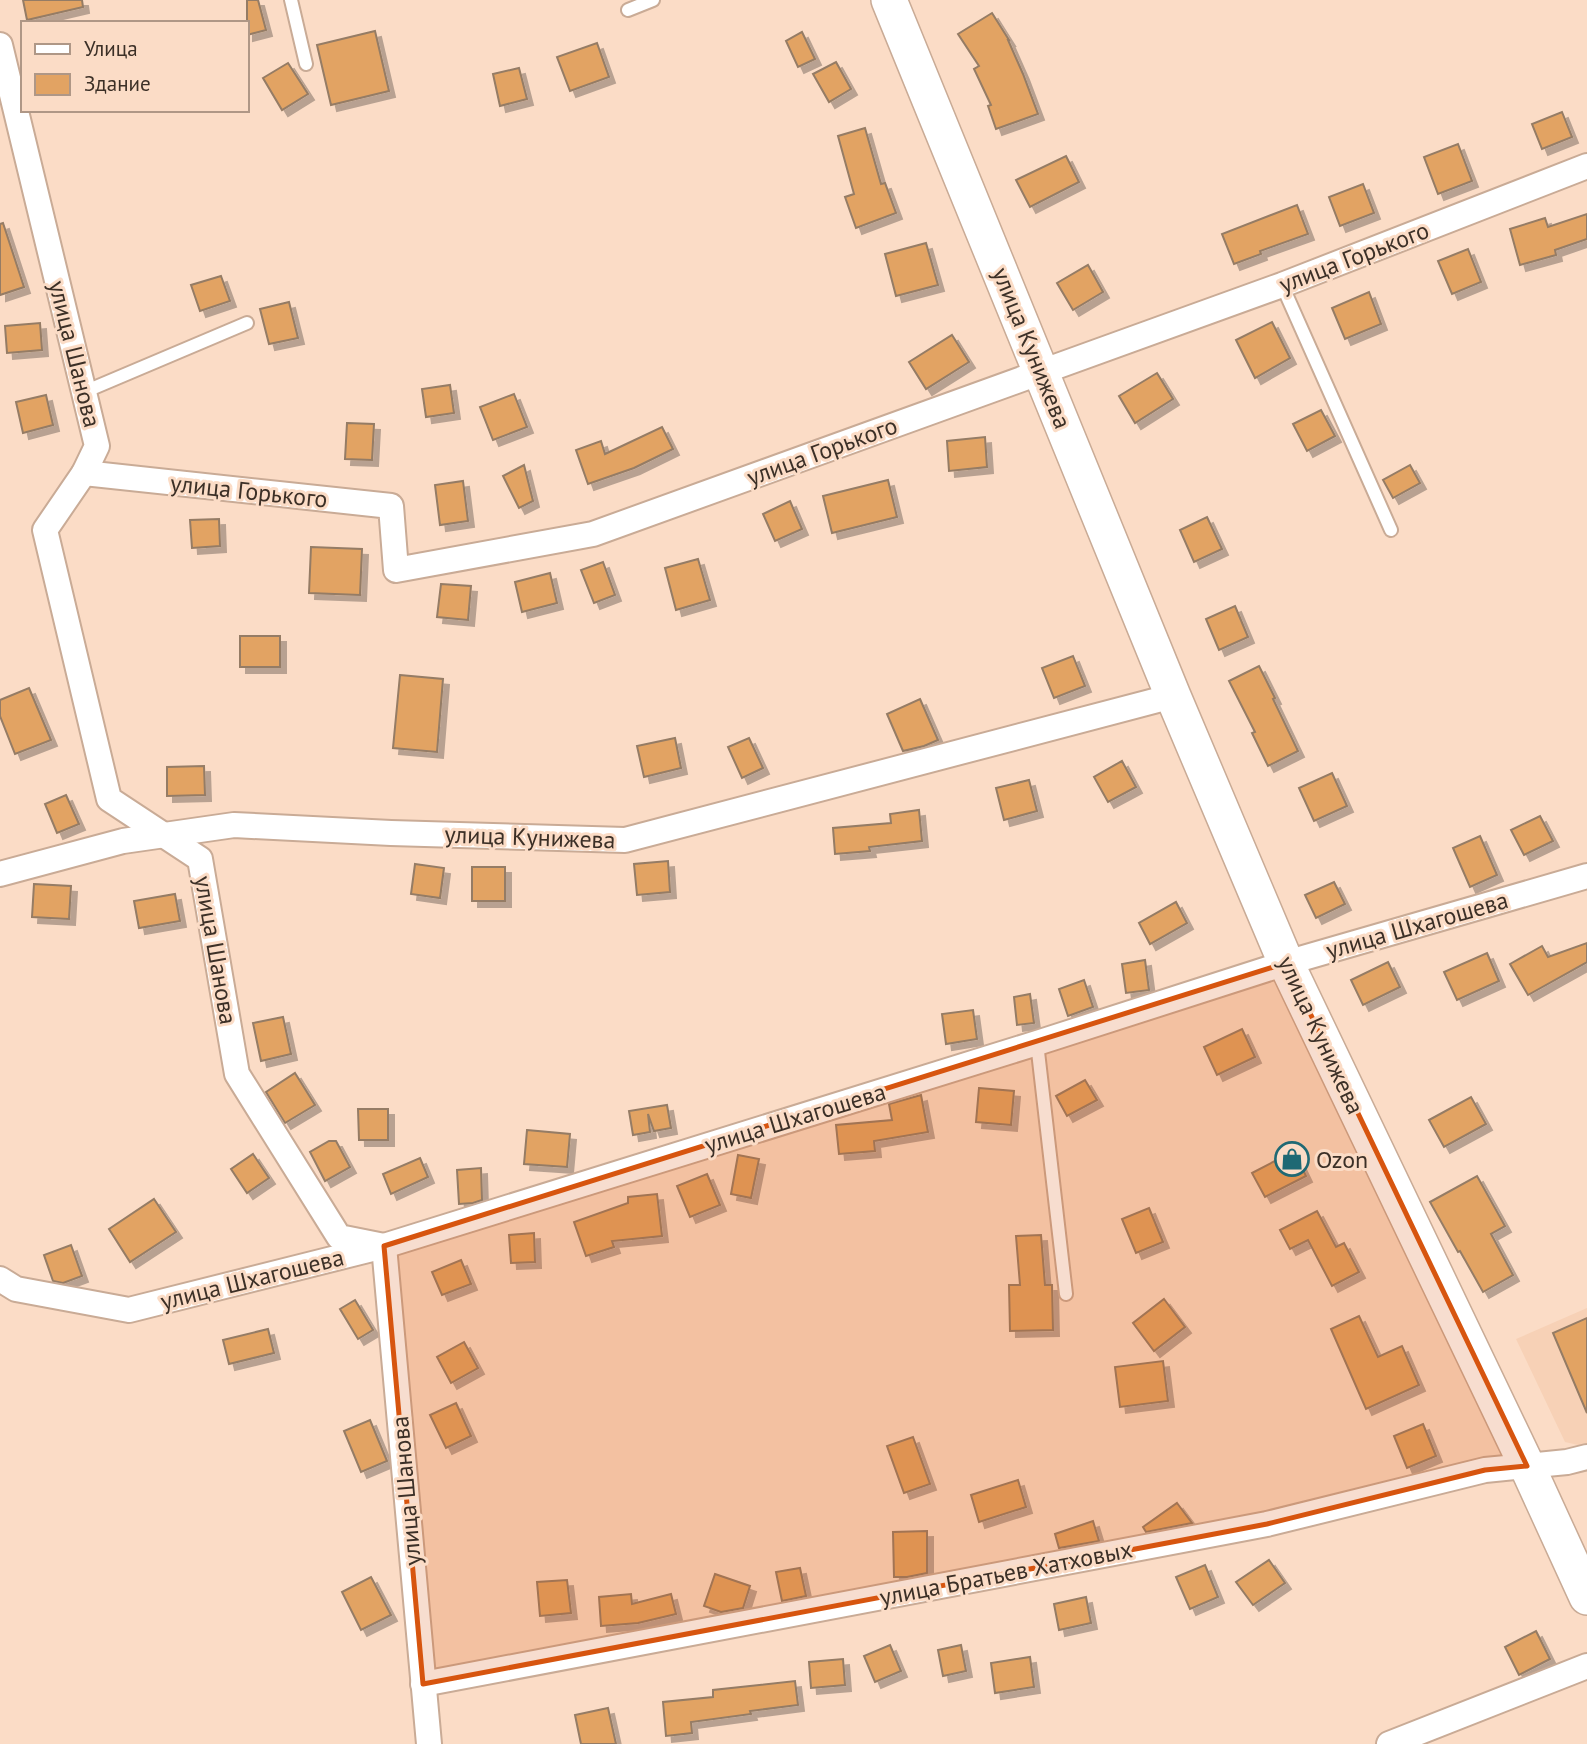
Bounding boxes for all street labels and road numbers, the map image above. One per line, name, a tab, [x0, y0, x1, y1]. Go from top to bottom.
street label: улица Горького	[1275, 214, 1433, 300]
street label: улица Кунижева	[986, 263, 1078, 433]
street label: улица Шанова	[42, 277, 108, 431]
street label: улица Горького	[743, 409, 901, 493]
street label: улица Горького	[169, 467, 329, 515]
street label: улица Кунижева	[444, 819, 616, 855]
street label: улица Шанова	[188, 873, 244, 1027]
street label: улица Шхагошева	[1322, 884, 1512, 966]
street label: улица Кунижева	[1271, 951, 1371, 1119]
street label: улица Шхагошева	[701, 1076, 889, 1160]
street label: улица Шхагошева	[157, 1241, 347, 1317]
street label: улица Шанова	[384, 1415, 428, 1567]
street label: улица Братьев Хатховых	[877, 1533, 1135, 1613]

